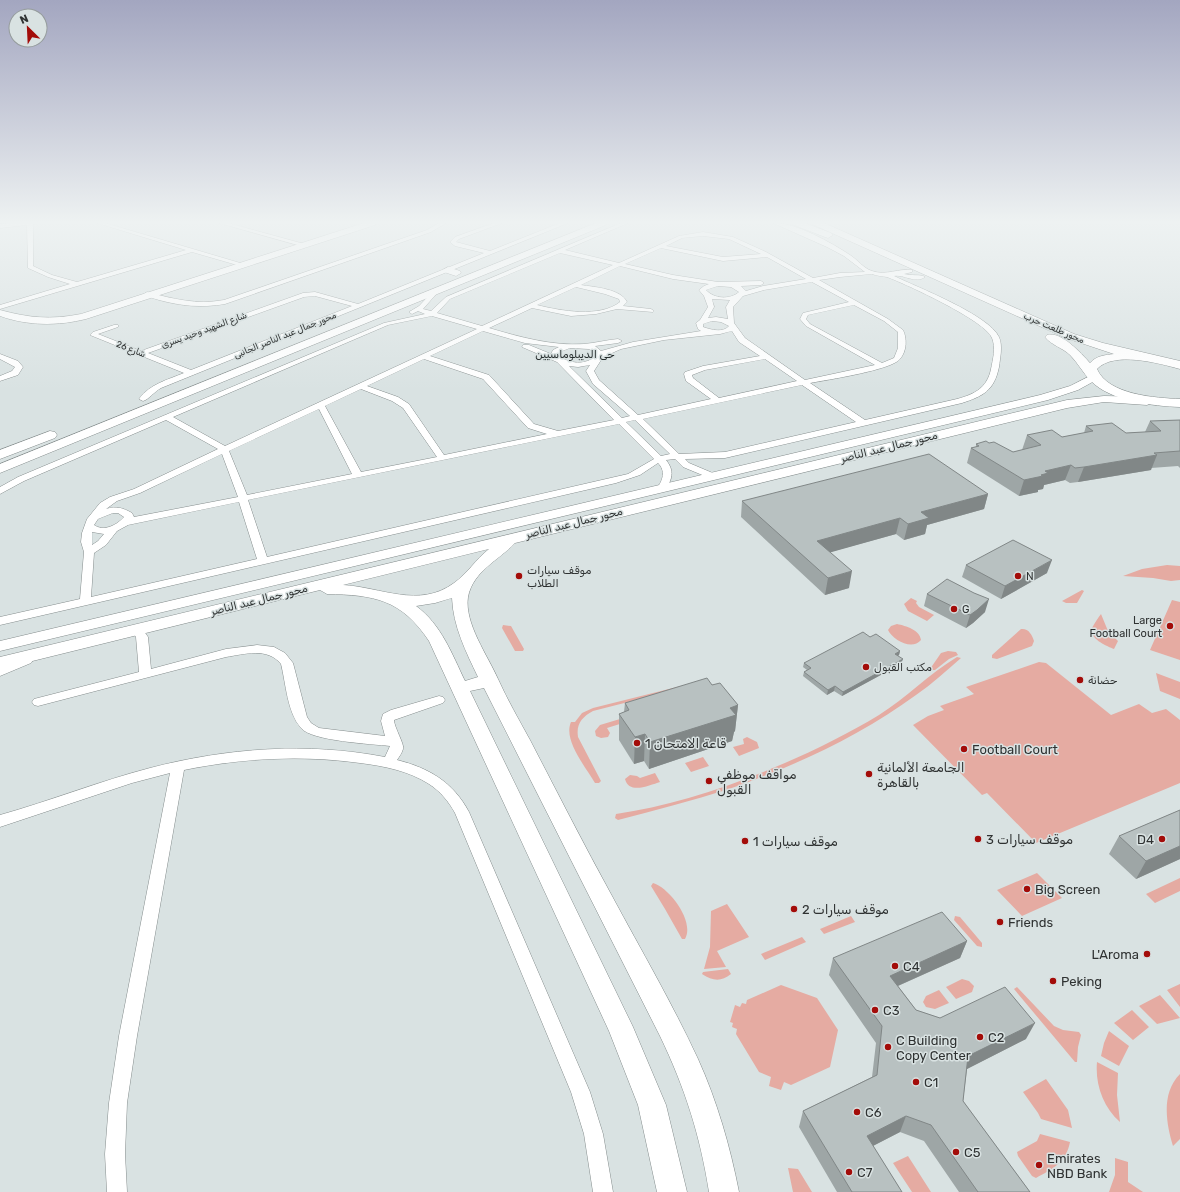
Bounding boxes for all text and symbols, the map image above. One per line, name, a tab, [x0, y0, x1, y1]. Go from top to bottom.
north arrow	[8, 8, 48, 48]
text: N	[18, 12, 30, 27]
street label: شارع الشهيد وحيد يسرى	[160, 310, 249, 351]
street label: محور جمال عبد الناصر الجانبى	[232, 310, 338, 360]
street label: محور طلعت حرب	[1022, 311, 1086, 345]
street label: شارع 26	[114, 339, 147, 360]
district label: حى الديبلوماسيين	[535, 348, 615, 362]
street label: محور جمال عبد الناصر	[838, 429, 939, 467]
street label: محور جمال عبد الناصر	[523, 505, 624, 543]
place label: موقف سيارات الطلاب	[527, 564, 591, 590]
place label: N	[1026, 570, 1034, 583]
marker: موقف سيارات الطلاب	[514, 571, 524, 581]
marker: N	[1013, 571, 1023, 581]
street label: محور جمال عبد الناصر	[208, 582, 309, 620]
place label: G	[962, 603, 970, 616]
marker: G	[949, 604, 959, 614]
place label: Large Football Court	[1089, 614, 1163, 640]
marker: Large Football Court	[1165, 621, 1175, 631]
place label: مكتب القبول	[874, 661, 932, 675]
marker: مكتب القبول	[861, 662, 871, 672]
place label: حضانة	[1088, 674, 1118, 687]
marker: حضانة	[1075, 675, 1085, 685]
place label: قاعة الامتحان 1	[645, 736, 726, 751]
marker: قاعة الامتحان 1	[632, 738, 642, 748]
place label: Football Court	[972, 742, 1058, 757]
marker: Football Court	[959, 744, 969, 754]
place label: الجامعة الألمانية بالقاهرة	[877, 760, 965, 791]
place label: مواقف موظفي القبول	[717, 767, 796, 798]
marker: الجامعة الألمانية بالقاهرة	[864, 769, 874, 779]
marker: مواقف موظفي القبول	[704, 776, 714, 786]
place label: موقف سيارات 3	[986, 832, 1073, 848]
place label: D4	[1137, 832, 1154, 847]
place label: موقف سيارات 1	[753, 834, 838, 850]
marker: موقف سيارات 3	[973, 834, 983, 844]
marker: D4	[1157, 834, 1167, 844]
marker: موقف سيارات 1	[740, 836, 750, 846]
place label: Big Screen	[1035, 882, 1100, 898]
marker: Big Screen	[1022, 884, 1032, 894]
place label: موقف سيارات 2	[802, 902, 889, 918]
marker: موقف سيارات 2	[789, 904, 799, 914]
place label: Friends	[1008, 915, 1053, 930]
marker: Friends	[995, 917, 1005, 927]
place label: L'Aroma	[1091, 947, 1139, 962]
marker: L'Aroma	[1142, 949, 1152, 959]
place label: C4	[903, 959, 920, 974]
marker: C4	[890, 961, 900, 971]
place label: Peking	[1061, 974, 1102, 990]
marker: Peking	[1048, 976, 1058, 986]
place label: C3	[883, 1003, 900, 1018]
marker: C3	[870, 1005, 880, 1015]
place label: C2	[988, 1030, 1004, 1045]
marker: C2	[975, 1032, 985, 1042]
place label: C Building Copy Center	[896, 1033, 971, 1063]
marker: C Building Copy Center	[883, 1042, 893, 1052]
place label: C1	[924, 1075, 938, 1090]
marker: C1	[911, 1077, 921, 1087]
place label: C6	[865, 1105, 882, 1120]
marker: C6	[852, 1107, 862, 1117]
place label: C5	[964, 1145, 981, 1160]
marker: C5	[951, 1147, 961, 1157]
place label: Emirates NBD Bank	[1047, 1151, 1108, 1181]
marker: Emirates NBD Bank	[1034, 1160, 1044, 1170]
place label: C7	[857, 1165, 873, 1180]
marker: C7	[844, 1167, 854, 1177]

